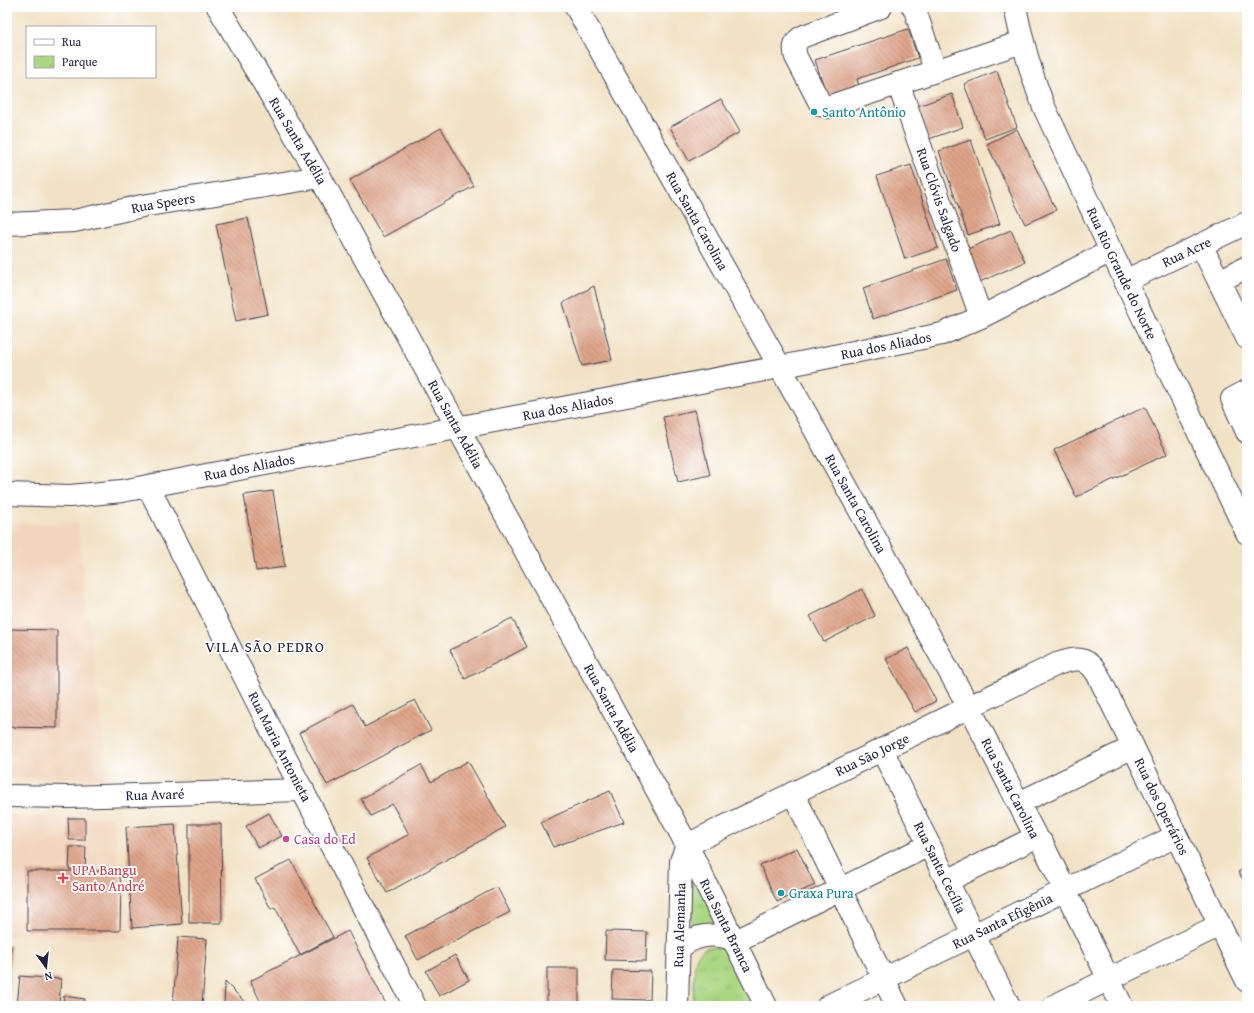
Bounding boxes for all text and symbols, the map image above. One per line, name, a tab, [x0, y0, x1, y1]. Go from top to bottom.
legend	[26, 26, 156, 78]
text: Rua	[62, 33, 81, 50]
text: Parque	[62, 53, 98, 70]
street label: Rua Santa Adélia	[264, 93, 332, 188]
place label: Santo Antônio	[822, 102, 906, 122]
marker: Santo Antônio	[809, 107, 819, 117]
street label: Rua Clóvis Salgado	[912, 145, 967, 255]
street label: Rua Santa Carolina	[661, 168, 733, 274]
street label: Rua Speers	[129, 188, 196, 218]
street label: Rua Rio Grande do Norte	[1082, 204, 1162, 343]
street label: Rua Acre	[1159, 231, 1215, 272]
street label: Rua dos Aliados	[839, 326, 933, 364]
street label: Rua Santa Adélia	[423, 376, 488, 472]
street label: Rua dos Aliados	[521, 389, 615, 425]
street label: Rua dos Aliados	[202, 449, 296, 485]
street label: Rua Santa Carolina	[820, 450, 892, 557]
district label: VILA SÃO PEDRO	[205, 636, 325, 657]
street label: Rua Santa Adélia	[579, 660, 644, 756]
street label: Rua Maria Antonieta	[243, 688, 317, 805]
street label: Rua São Jorge	[832, 728, 913, 781]
street label: Rua Santa Carolina	[977, 734, 1045, 842]
street label: Rua dos Operários	[1130, 754, 1194, 858]
street label: Rua Avaré	[125, 784, 185, 805]
street label: Rua Santa Cecília	[909, 818, 972, 917]
place label: Casa do Ed	[294, 829, 356, 849]
marker: Casa do Ed	[281, 834, 291, 844]
place label: UPA Bangu Santo André	[72, 860, 145, 896]
marker: UPA Bangu Santo André	[57, 872, 69, 884]
street label: Rua Santa Branca	[695, 875, 758, 976]
street label: Rua Alemanha	[668, 882, 690, 968]
place label: Graxa Pura	[789, 883, 854, 903]
marker: Graxa Pura	[776, 888, 786, 898]
street label: Rua Santa Efigênia	[949, 888, 1056, 954]
north arrow	[26, 947, 66, 987]
text: N	[42, 968, 54, 986]

